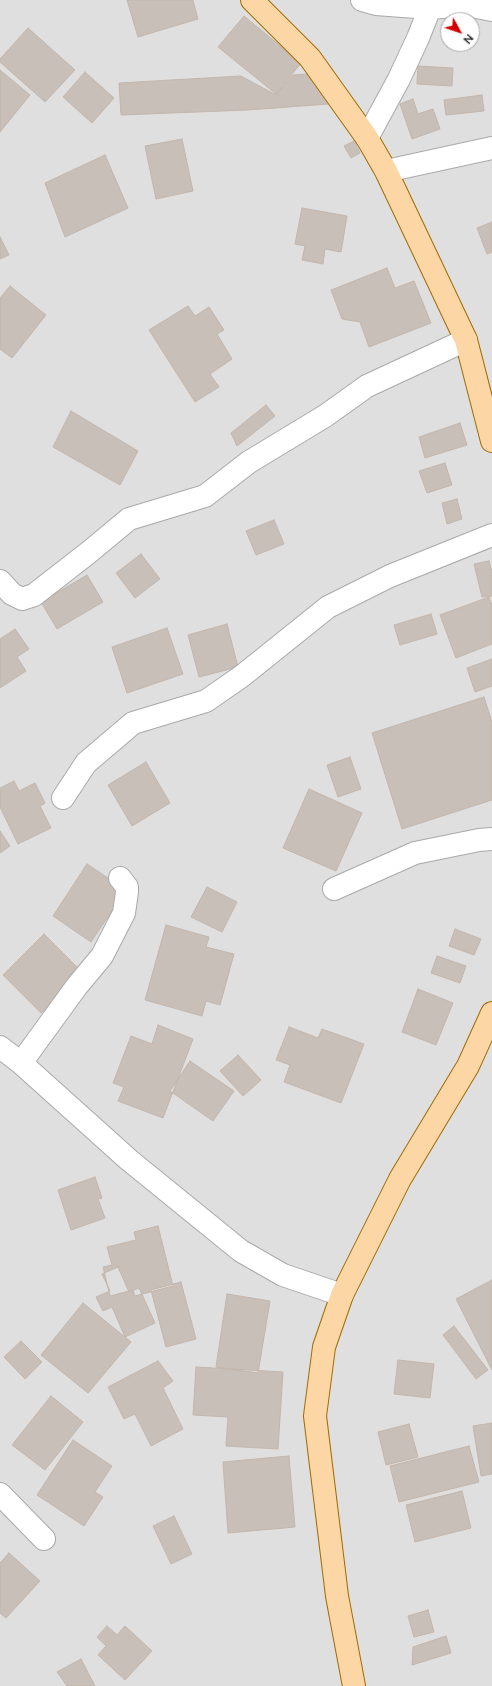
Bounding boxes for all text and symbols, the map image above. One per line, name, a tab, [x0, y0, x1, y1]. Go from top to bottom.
north arrow	[440, 12, 480, 52]
text: N	[461, 32, 477, 47]

